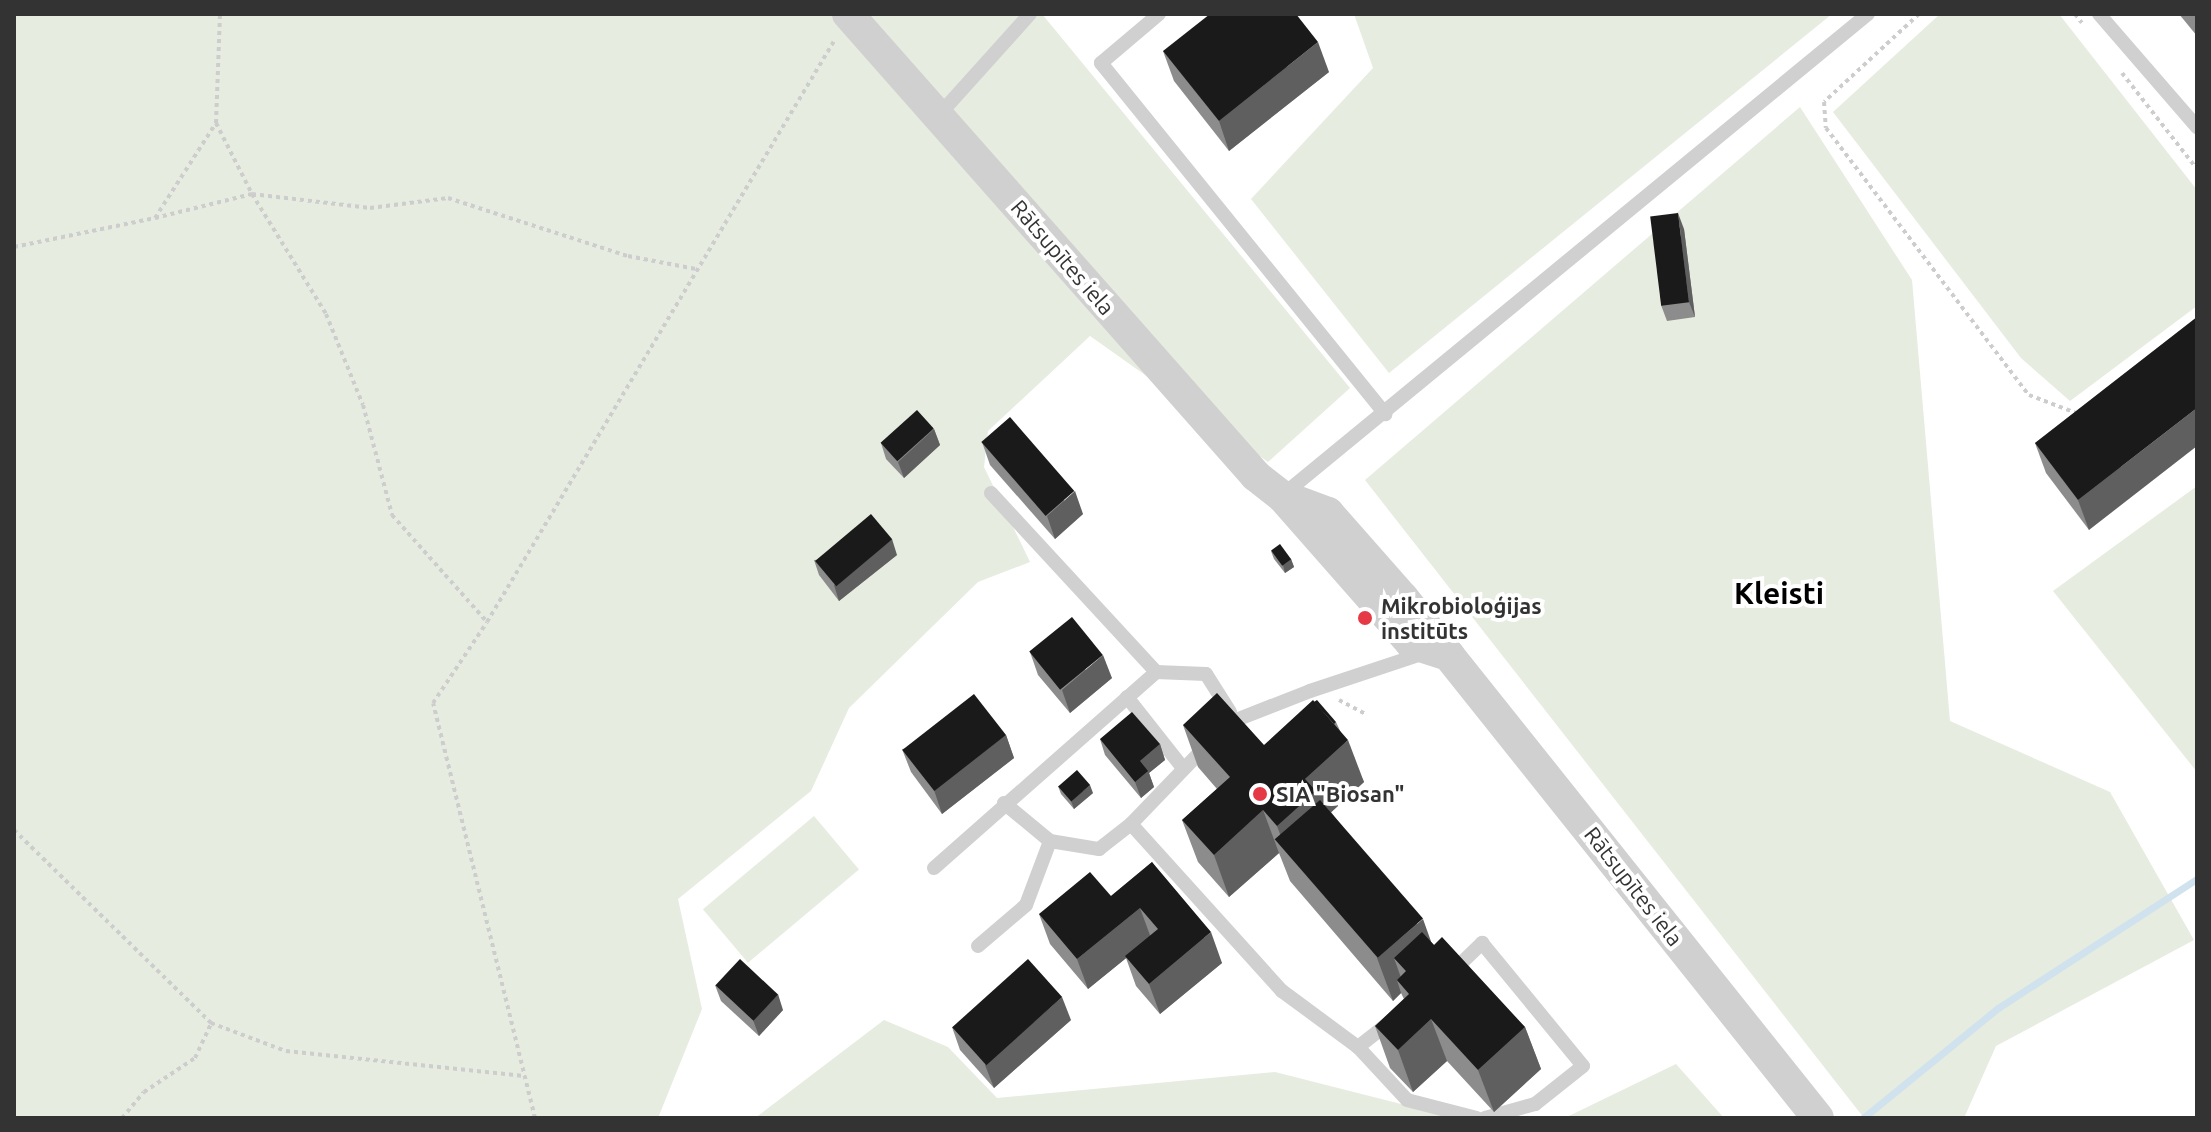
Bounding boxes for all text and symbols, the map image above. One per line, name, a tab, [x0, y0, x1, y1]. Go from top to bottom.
street label: Rātsupītes iela	[1006, 194, 1120, 320]
district label: Kleisti	[1734, 575, 1824, 611]
place label: Mikrobioloģijas institūts	[1381, 592, 1542, 644]
marker: Mikrobioloģijas institūts	[1356, 609, 1374, 627]
place label: SIA "Biosan"	[1276, 781, 1404, 807]
marker: SIA "Biosan"	[1251, 785, 1269, 803]
street label: Rātsupītes iela	[1579, 821, 1689, 951]

